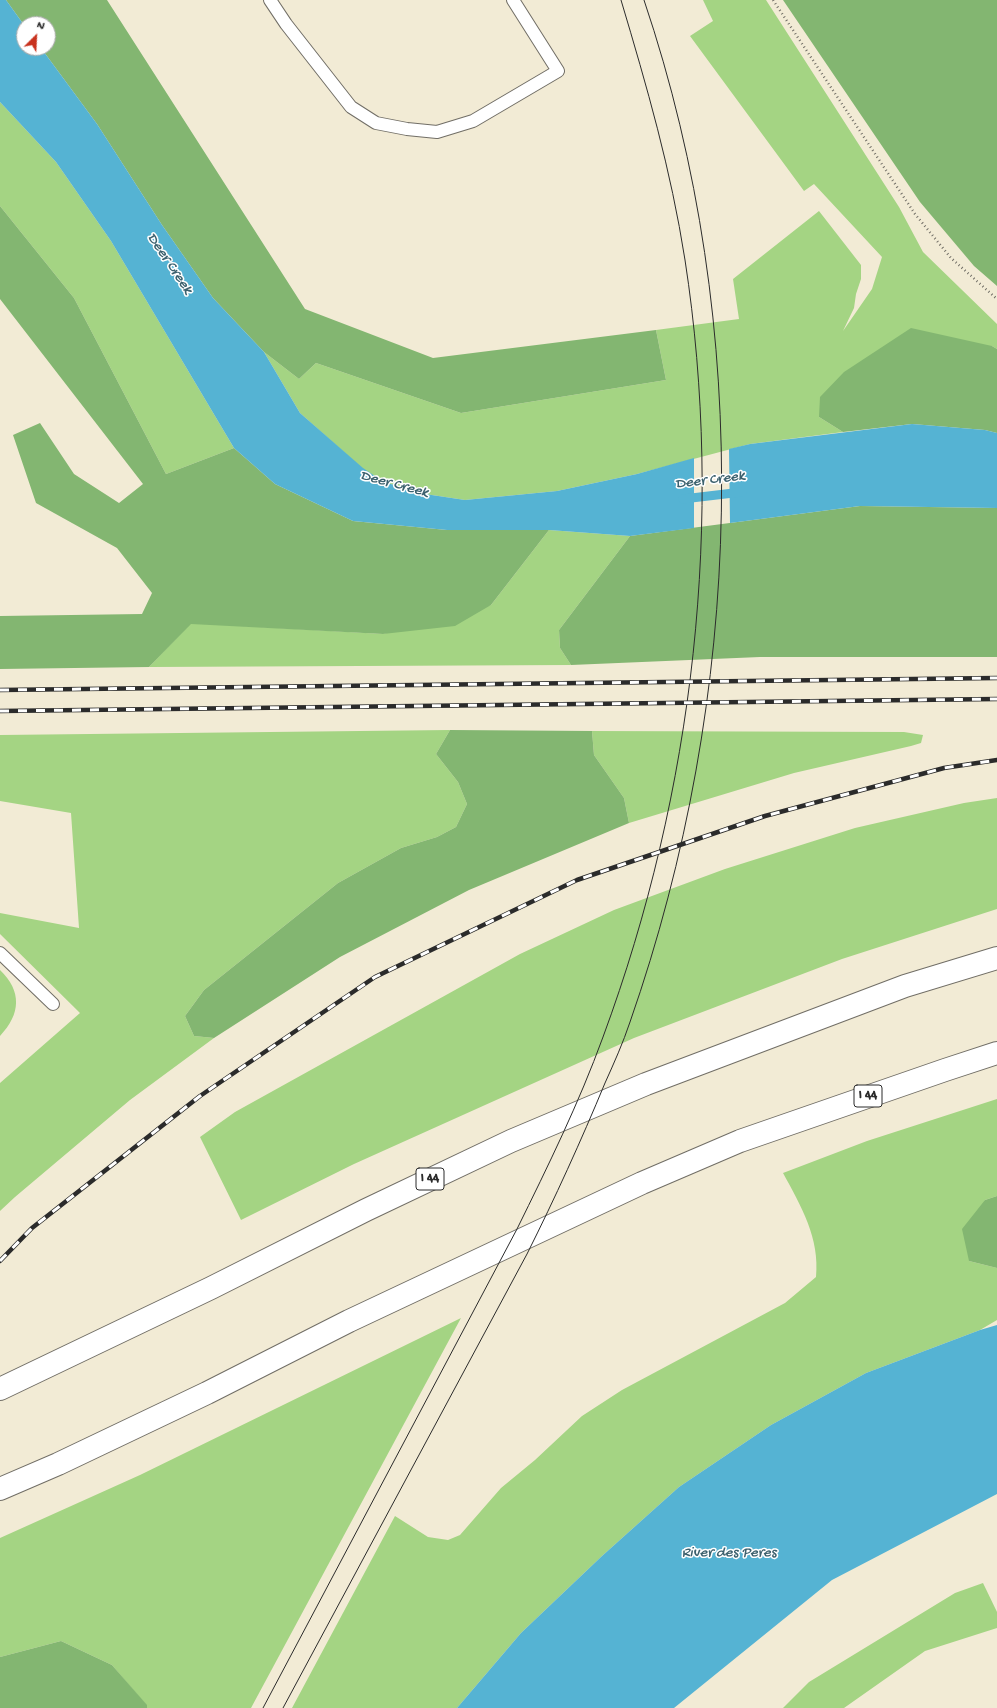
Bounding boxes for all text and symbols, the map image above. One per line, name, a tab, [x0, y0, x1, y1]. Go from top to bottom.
north arrow	[16, 16, 56, 56]
text: N	[35, 19, 46, 33]
water label: Deer Creek	[142, 230, 196, 298]
water label: Deer Creek	[358, 467, 430, 503]
water label: Deer Creek	[674, 468, 746, 494]
road number: I 44	[854, 1085, 882, 1107]
road number: I 44	[416, 1168, 444, 1190]
water label: River des Peres	[682, 1545, 776, 1563]

